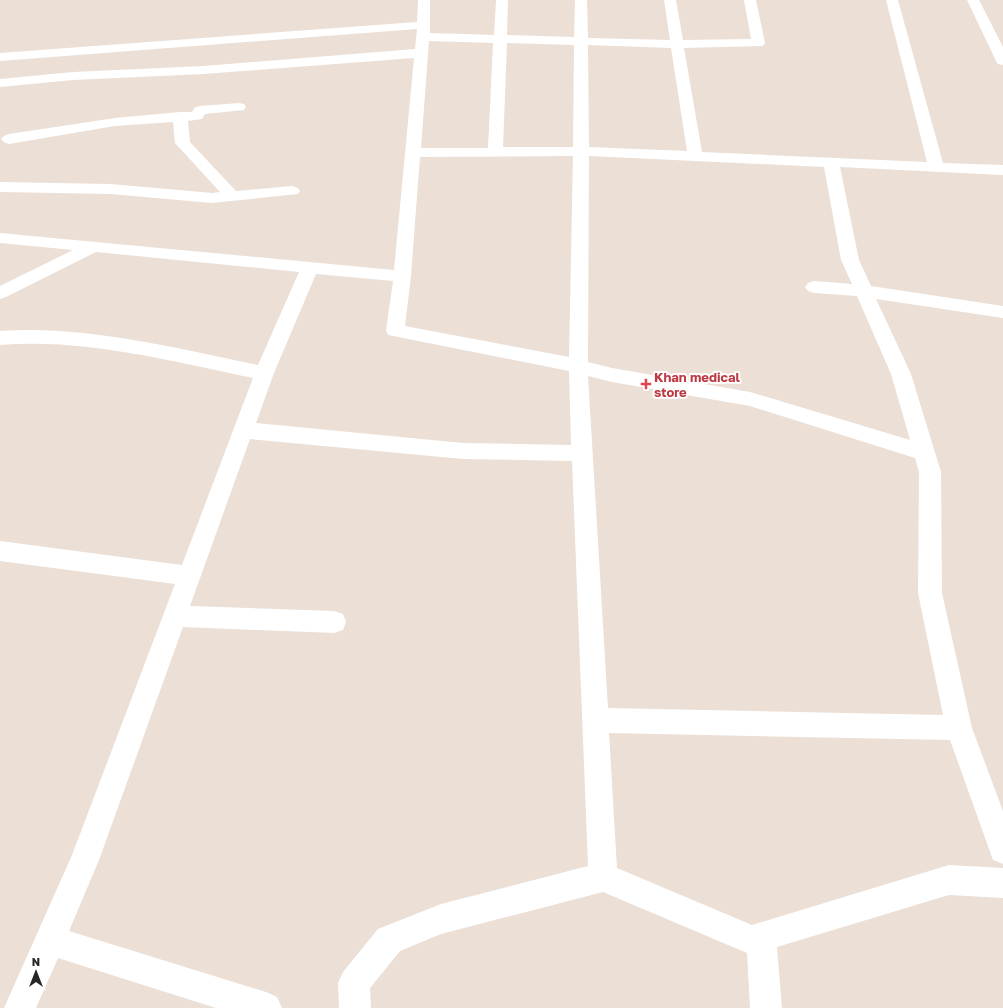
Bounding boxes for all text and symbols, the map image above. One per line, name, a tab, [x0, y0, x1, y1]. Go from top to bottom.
place label: Khan medical store	[654, 369, 741, 400]
marker: Khan medical store	[641, 379, 651, 389]
north arrow	[16, 952, 56, 992]
text: N	[32, 955, 40, 968]

